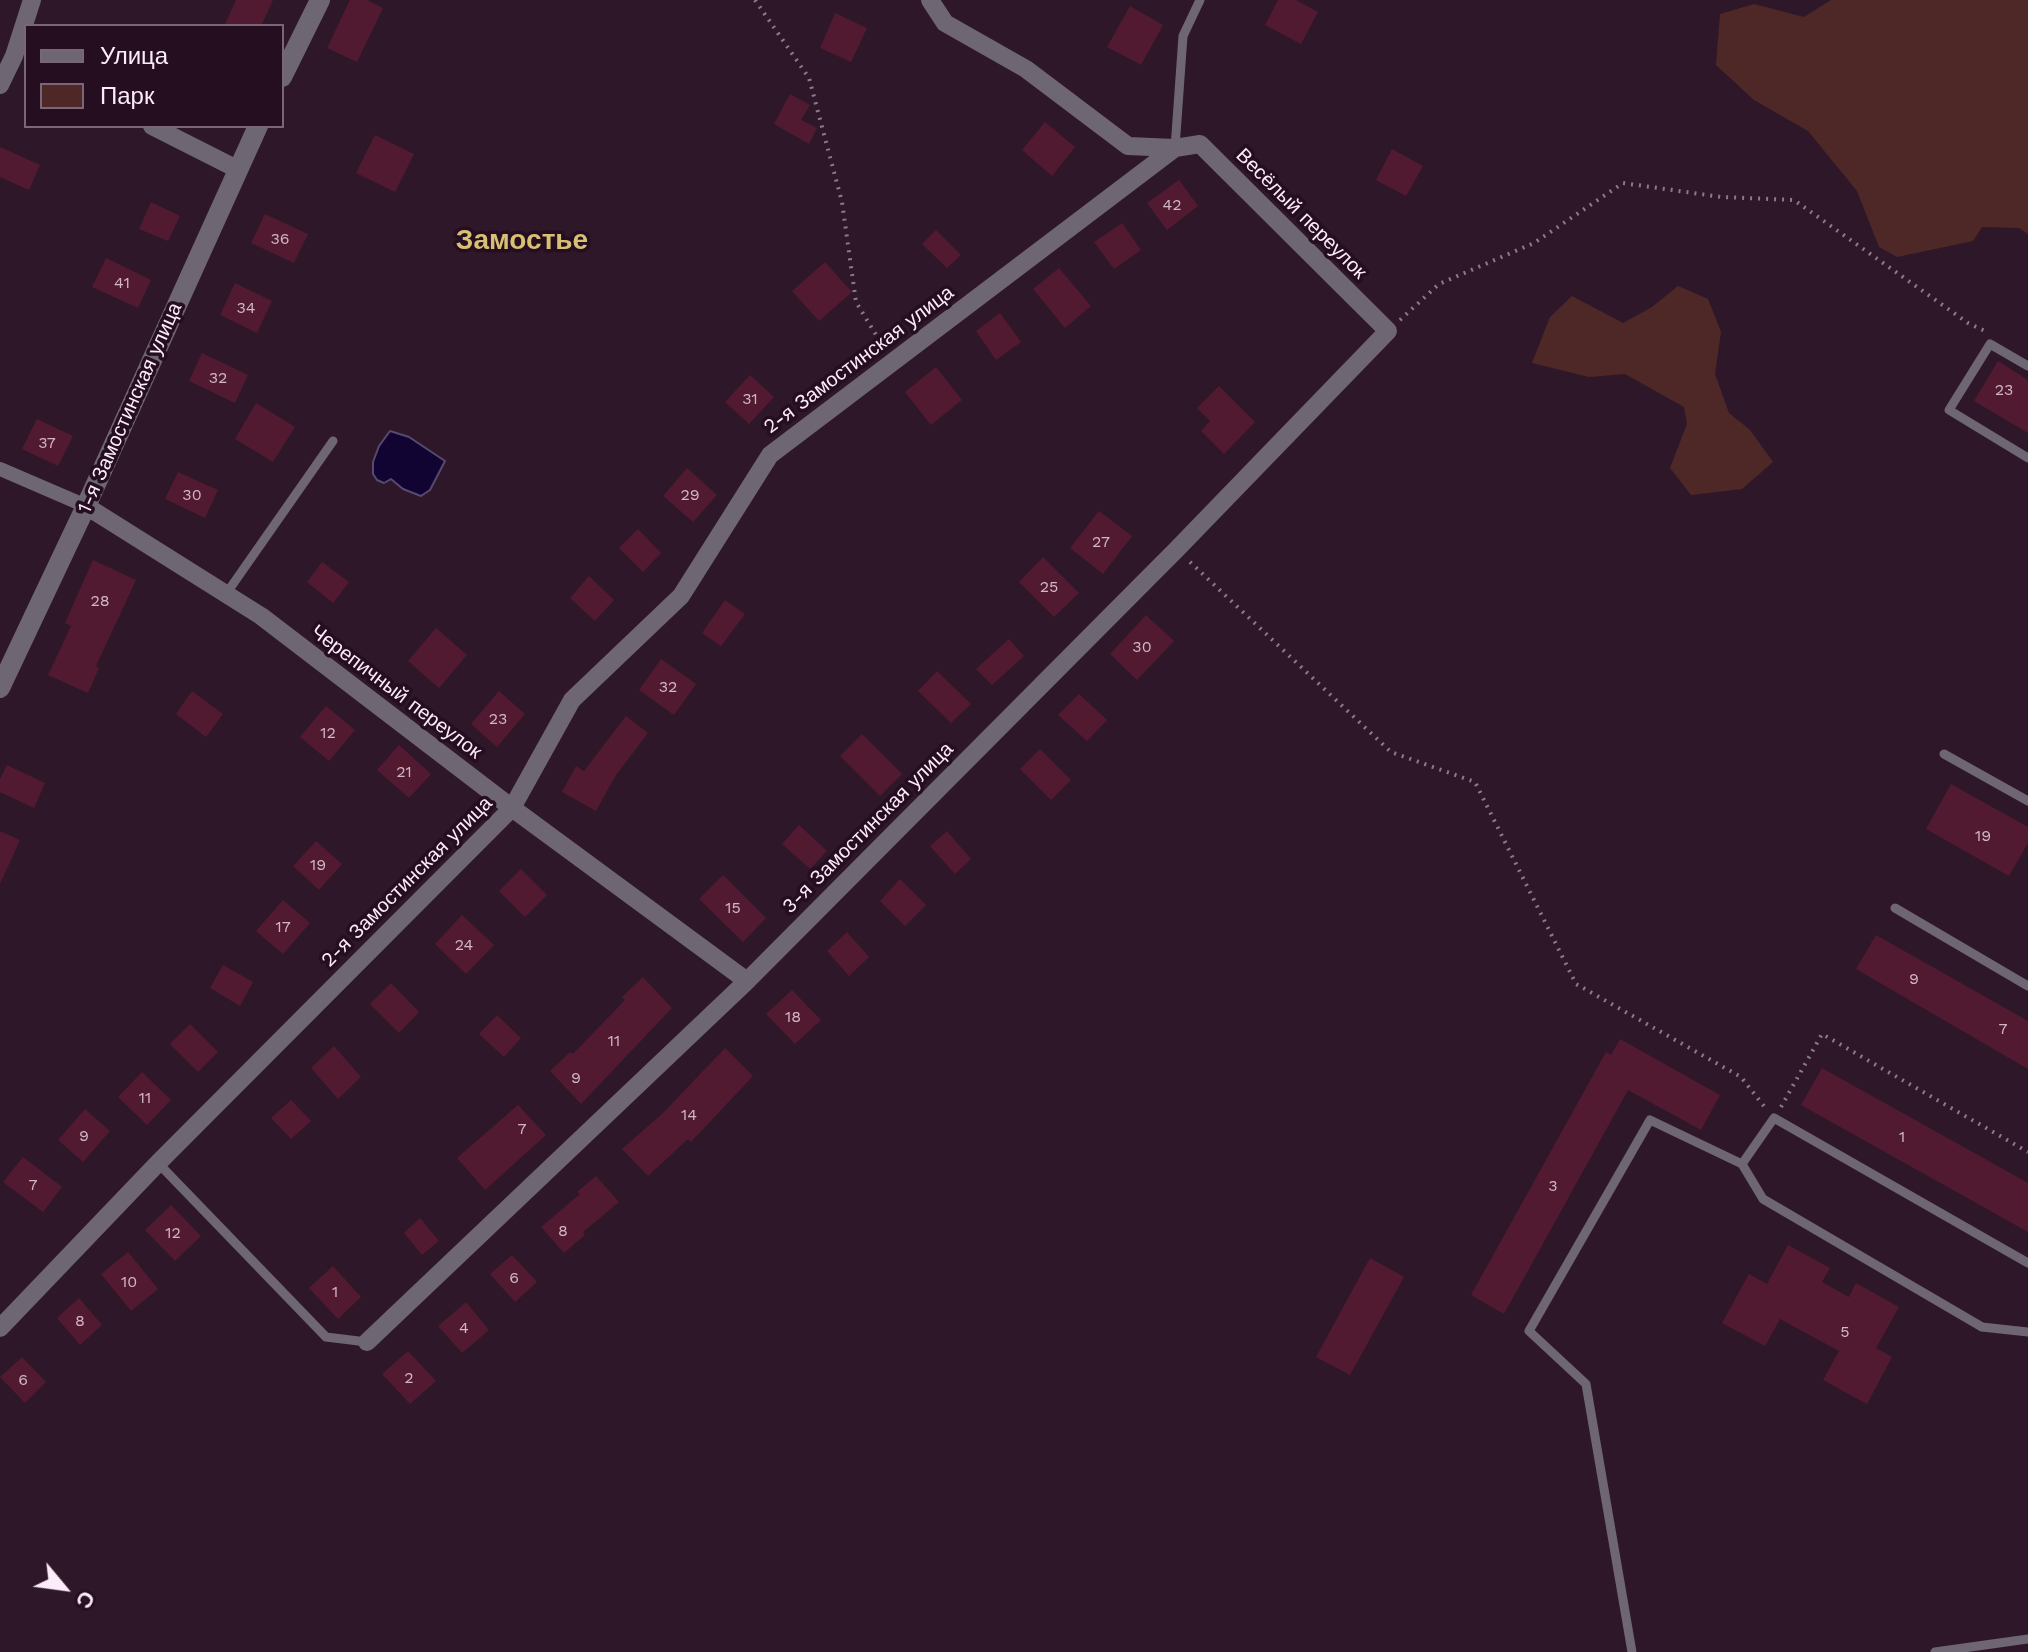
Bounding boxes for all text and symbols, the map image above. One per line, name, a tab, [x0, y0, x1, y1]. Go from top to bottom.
legend	[24, 24, 284, 128]
text: Улица	[100, 42, 168, 70]
text: Парк	[100, 82, 154, 110]
street label: Весёлый переулок	[1231, 144, 1371, 284]
house number: 42	[1162, 195, 1182, 215]
district label: Замостье	[456, 224, 588, 258]
house number: 36	[270, 229, 290, 249]
house number: 41	[114, 273, 130, 293]
street label: 2-я Замостинская улица	[759, 281, 959, 439]
house number: 34	[236, 298, 256, 318]
street label: 1-я Замостинская улица	[73, 299, 187, 517]
house number: 32	[209, 368, 227, 388]
house number: 23	[1995, 380, 2013, 400]
house number: 31	[742, 389, 758, 409]
house number: 37	[38, 433, 56, 453]
house number: 30	[182, 485, 202, 505]
house number: 29	[680, 485, 700, 505]
house number: 27	[1092, 532, 1110, 552]
house number: 25	[1040, 577, 1058, 597]
house number: 28	[90, 591, 110, 611]
street label: Черепичный переулок	[306, 620, 486, 764]
house number: 30	[1132, 637, 1152, 657]
house number: 32	[659, 677, 677, 697]
house number: 23	[489, 709, 507, 729]
house number: 12	[320, 723, 336, 743]
street label: 3-я Замостинская улица	[778, 738, 958, 918]
house number: 21	[396, 762, 412, 782]
street label: 2-я Замостинская улица	[317, 792, 497, 972]
house number: 19	[1975, 826, 1991, 846]
house number: 19	[310, 855, 326, 875]
house number: 15	[725, 898, 741, 918]
house number: 17	[275, 917, 291, 937]
house number: 24	[455, 935, 473, 955]
house number: 9	[1909, 969, 1919, 989]
house number: 18	[785, 1007, 801, 1027]
house number: 7	[1999, 1019, 2007, 1039]
house number: 11	[608, 1031, 620, 1051]
house number: 9	[571, 1068, 581, 1088]
house number: 11	[139, 1088, 151, 1108]
house number: 14	[681, 1105, 697, 1125]
house number: 7	[518, 1119, 526, 1139]
house number: 9	[79, 1126, 89, 1146]
house number: 1	[1899, 1127, 1905, 1147]
house number: 7	[29, 1175, 37, 1195]
house number: 3	[1548, 1176, 1558, 1196]
house number: 8	[558, 1221, 568, 1241]
house number: 12	[165, 1223, 181, 1243]
house number: 6	[509, 1268, 519, 1288]
house number: 10	[121, 1272, 137, 1292]
house number: 1	[332, 1282, 338, 1302]
house number: 8	[75, 1311, 85, 1331]
house number: 4	[459, 1318, 469, 1338]
house number: 5	[1840, 1322, 1850, 1342]
house number: 2	[404, 1368, 414, 1388]
house number: 6	[18, 1370, 28, 1390]
north arrow	[24, 1548, 104, 1628]
text: С	[71, 1587, 100, 1613]

